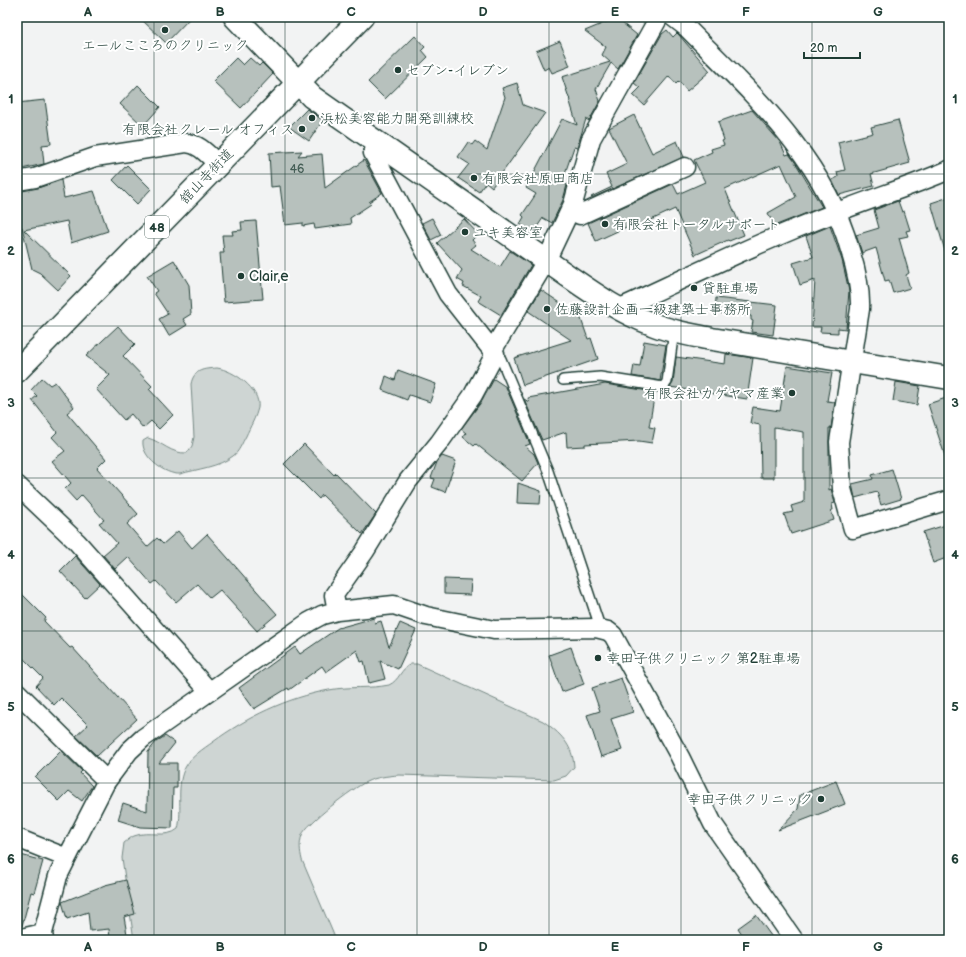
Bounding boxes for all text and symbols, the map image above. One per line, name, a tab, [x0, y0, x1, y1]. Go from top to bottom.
text: A	[83, 4, 92, 20]
text: B	[215, 4, 225, 20]
text: C	[346, 4, 356, 20]
text: D	[478, 4, 488, 20]
text: E	[611, 4, 620, 20]
text: F	[742, 4, 750, 20]
text: G	[873, 4, 883, 20]
marker: エールこころのクリニック	[160, 25, 170, 35]
scale bar	[804, 34, 860, 60]
place label: エールこころのクリニック	[81, 37, 249, 54]
text: 20 m	[810, 41, 837, 56]
place label: セブン-イレブン	[406, 62, 509, 79]
marker: セブン-イレブン	[393, 65, 403, 75]
text: 1	[8, 91, 14, 107]
text: 1	[952, 91, 958, 107]
place label: 浜松美容能力開発訓練校	[320, 110, 474, 127]
marker: 浜松美容能力開発訓練校	[307, 113, 317, 123]
place label: 有限会社クレール オフィス	[123, 121, 294, 138]
marker: 有限会社クレール オフィス	[297, 124, 307, 134]
street label: 舘山寺街道	[176, 145, 237, 207]
house number: 46	[290, 162, 304, 177]
place label: 有限会社原田商店	[482, 170, 594, 187]
marker: 有限会社原田商店	[469, 173, 479, 183]
road number: 48	[145, 216, 169, 238]
place label: 有限会社トータルサポート	[613, 216, 780, 233]
marker: 有限会社トータルサポート	[600, 219, 610, 229]
place label: ユキ美容室	[473, 224, 543, 241]
marker: ユキ美容室	[460, 227, 470, 237]
text: 2	[7, 243, 15, 259]
text: 2	[951, 243, 959, 259]
place label: Clair,e	[249, 268, 289, 285]
marker: Clair,e	[236, 271, 246, 281]
place label: 貸駐車場	[702, 280, 758, 297]
marker: 貸駐車場	[689, 283, 699, 293]
place label: 佐藤設計企画一級建築士事務所	[555, 301, 751, 318]
marker: 佐藤設計企画一級建築士事務所	[542, 304, 552, 314]
place label: 有限会社カゲヤマ産業	[644, 385, 784, 402]
marker: 有限会社カゲヤマ産業	[787, 388, 797, 398]
text: 3	[7, 395, 15, 411]
text: 3	[951, 395, 959, 411]
text: 4	[7, 547, 15, 563]
text: 4	[951, 547, 959, 563]
place label: 幸田子供クリニック 第2駐車場	[606, 650, 800, 667]
marker: 幸田子供クリニック 第2駐車場	[593, 653, 603, 663]
text: 5	[7, 699, 15, 715]
text: 5	[951, 699, 959, 715]
place label: 幸田子供クリニック	[687, 791, 813, 808]
marker: 幸田子供クリニック	[816, 794, 826, 804]
text: 6	[7, 851, 15, 867]
text: 6	[951, 851, 959, 867]
text: A	[83, 939, 92, 955]
text: B	[215, 939, 225, 955]
text: C	[346, 939, 356, 955]
text: D	[478, 939, 488, 955]
text: E	[611, 939, 620, 955]
text: F	[742, 939, 750, 955]
text: G	[873, 939, 883, 955]

